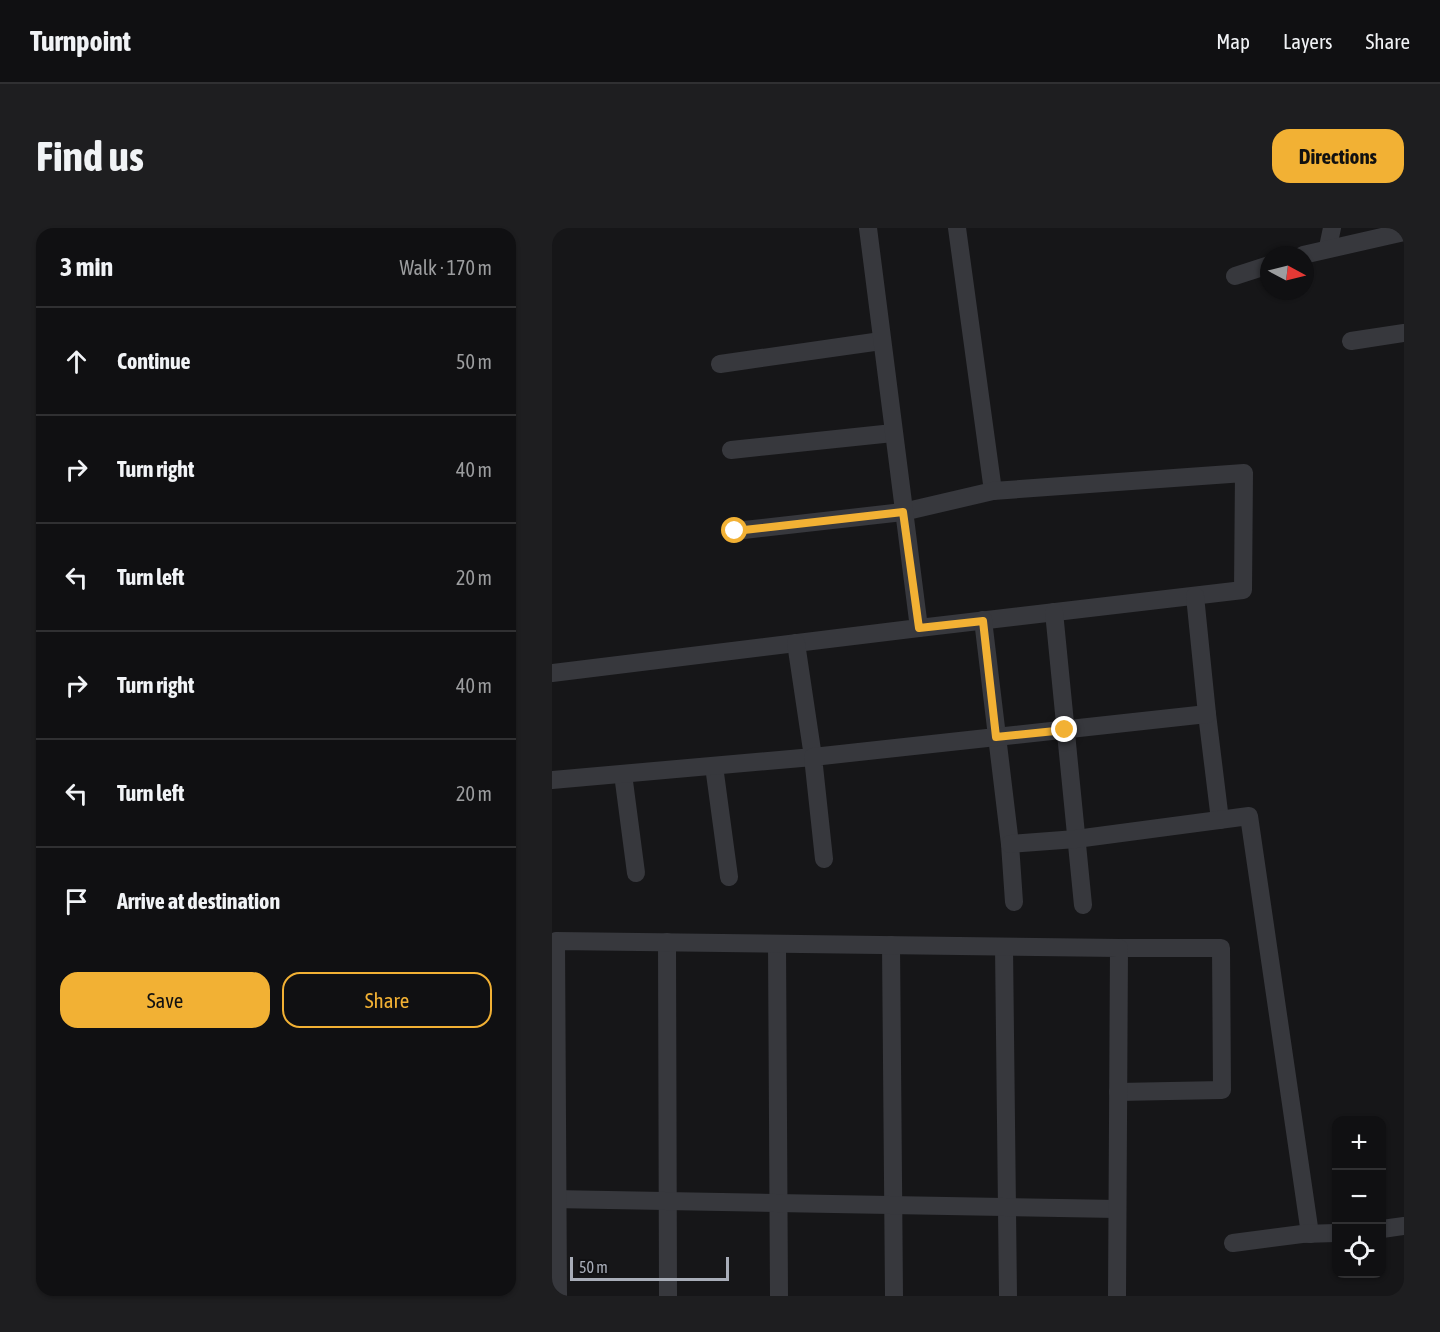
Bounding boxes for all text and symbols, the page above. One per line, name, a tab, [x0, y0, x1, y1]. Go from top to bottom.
text: Turnpoint	[30, 25, 131, 57]
text: Map	[1216, 29, 1250, 53]
text: Layers	[1283, 29, 1333, 53]
text: Share	[1366, 29, 1410, 53]
button: Directions	[1272, 129, 1404, 183]
text: Find us	[36, 132, 144, 180]
north arrow	[1260, 246, 1314, 300]
text: 3 min	[60, 252, 113, 282]
text: Walk · 170 m	[400, 256, 492, 279]
icon: ahead	[60, 345, 93, 378]
text: Continue	[117, 348, 191, 374]
text: 50 m	[456, 350, 492, 373]
icon: right	[60, 453, 93, 486]
text: Turn right	[117, 456, 194, 482]
text: 40 m	[456, 458, 492, 481]
route start	[721, 517, 747, 543]
icon: left	[60, 561, 93, 594]
text: Turn left	[117, 564, 184, 590]
text: 20 m	[456, 566, 492, 589]
icon: right	[60, 669, 93, 702]
text: Turn right	[117, 672, 194, 698]
text: 40 m	[456, 674, 492, 697]
route end	[1051, 716, 1077, 742]
icon: left	[60, 777, 93, 810]
text: Turn left	[117, 780, 184, 806]
text: 20 m	[456, 782, 492, 805]
icon: arrive	[60, 885, 93, 918]
text: Arrive at destination	[117, 888, 280, 914]
button: Save	[60, 972, 270, 1028]
button: Share	[282, 972, 492, 1028]
map controls	[1332, 1116, 1386, 1278]
button: +	[1332, 1116, 1386, 1170]
button: −	[1332, 1170, 1386, 1224]
button: locate	[1332, 1224, 1386, 1278]
scale bar	[570, 1254, 729, 1282]
text: 50 m	[579, 1258, 608, 1276]

